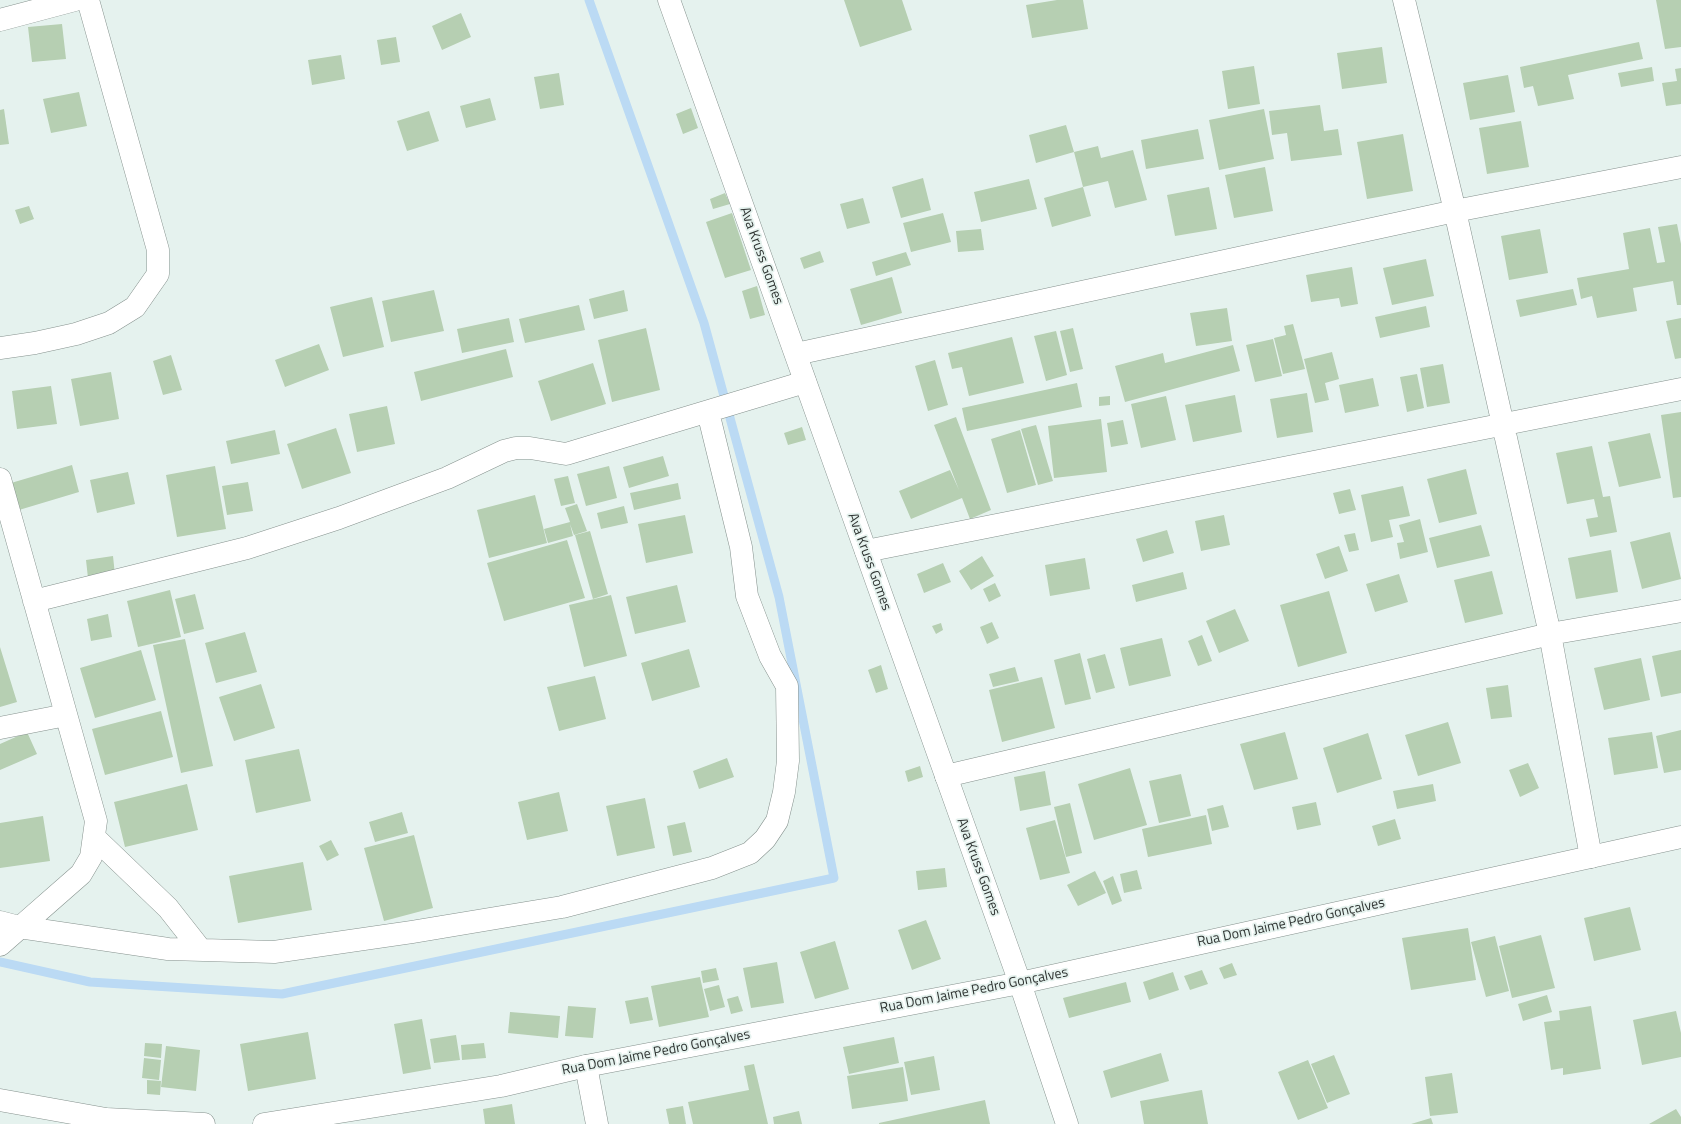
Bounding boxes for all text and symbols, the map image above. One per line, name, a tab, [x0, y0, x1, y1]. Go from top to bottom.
street label: Ava Kruss Gomes	[736, 205, 786, 307]
street label: Ava Kruss Gomes	[844, 511, 894, 613]
street label: Ava Kruss Gomes	[953, 816, 1003, 918]
street label: Rua Dom Jaime Pedro Gonçalves	[1196, 895, 1386, 951]
street label: Rua Dom Jaime Pedro Gonçalves	[879, 965, 1069, 1017]
street label: Rua Dom Jaime Pedro Gonçalves	[561, 1027, 751, 1079]

